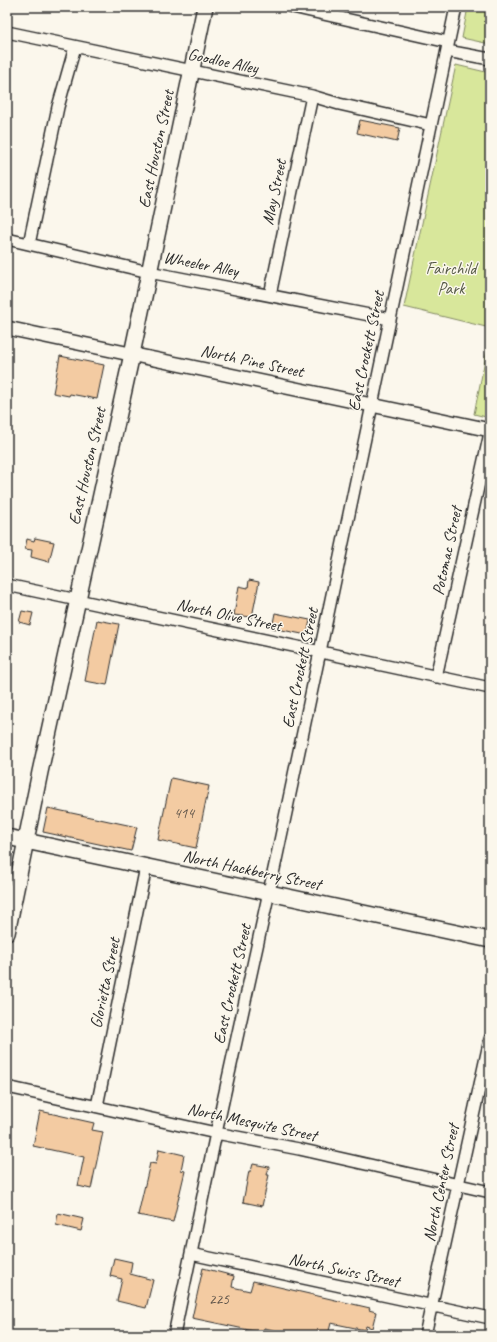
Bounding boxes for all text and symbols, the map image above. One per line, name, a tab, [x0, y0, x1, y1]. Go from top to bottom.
street label: Goodloe Alley	[186, 43, 261, 79]
street label: East Houston Street	[133, 86, 179, 210]
street label: May Street	[257, 155, 292, 226]
street label: Wheeler Alley	[162, 246, 241, 282]
park label: Fairchild Park	[426, 258, 479, 299]
street label: East Crockett Street	[343, 287, 389, 413]
street label: North Pine Street	[199, 340, 308, 383]
street label: East Houston Street	[63, 403, 111, 527]
street label: Potomac Street	[427, 503, 467, 597]
street label: North Olive Street	[175, 594, 286, 637]
street label: East Crockett Street	[277, 604, 323, 730]
house number: 414	[174, 804, 195, 823]
street label: North Hackberry Street	[181, 845, 325, 895]
street label: East Crockett Street	[208, 920, 256, 1046]
street label: Glorietta Street	[85, 934, 125, 1030]
street label: North Mesquite Street	[186, 1098, 321, 1146]
street label: North Center Street	[418, 1120, 464, 1244]
street label: North Swiss Street	[287, 1248, 403, 1292]
house number: 225	[209, 1290, 230, 1309]

